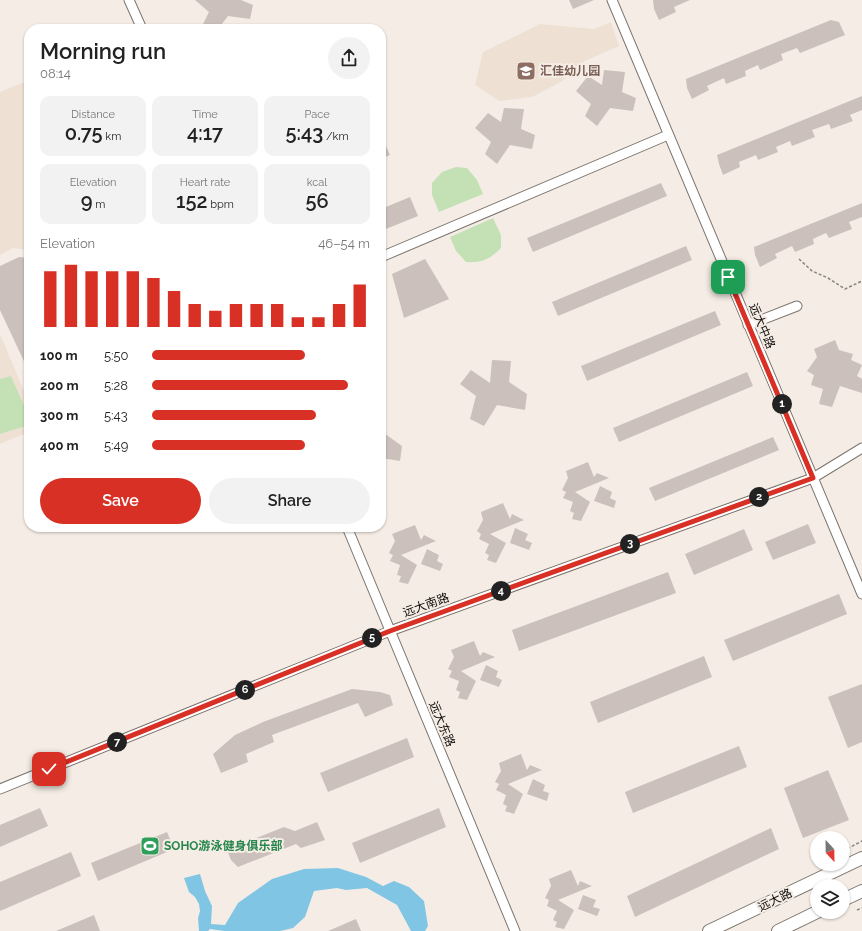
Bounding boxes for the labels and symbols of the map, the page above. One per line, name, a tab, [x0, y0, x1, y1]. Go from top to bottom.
school or university icon: 汇佳幼儿园	[515, 60, 537, 82]
place label: 汇佳幼儿园	[540, 64, 600, 78]
pin	[711, 260, 745, 294]
street label: 远大中路	[746, 301, 778, 351]
pin: 1	[772, 394, 792, 414]
pin: 2	[749, 487, 769, 507]
pin: 3	[620, 534, 640, 554]
pin: 4	[491, 581, 511, 601]
street label: 远大南路	[401, 590, 451, 620]
pin: 5	[362, 628, 382, 648]
pin: 6	[235, 680, 255, 700]
street label: 远大东路	[426, 699, 458, 749]
pin: 7	[107, 732, 127, 752]
pin	[32, 752, 66, 786]
north arrow	[810, 831, 850, 871]
sports icon: SOHO游泳健身俱乐部	[139, 835, 161, 857]
place label: SOHO游泳健身俱乐部	[164, 839, 282, 853]
street label: 远大路	[756, 886, 794, 914]

